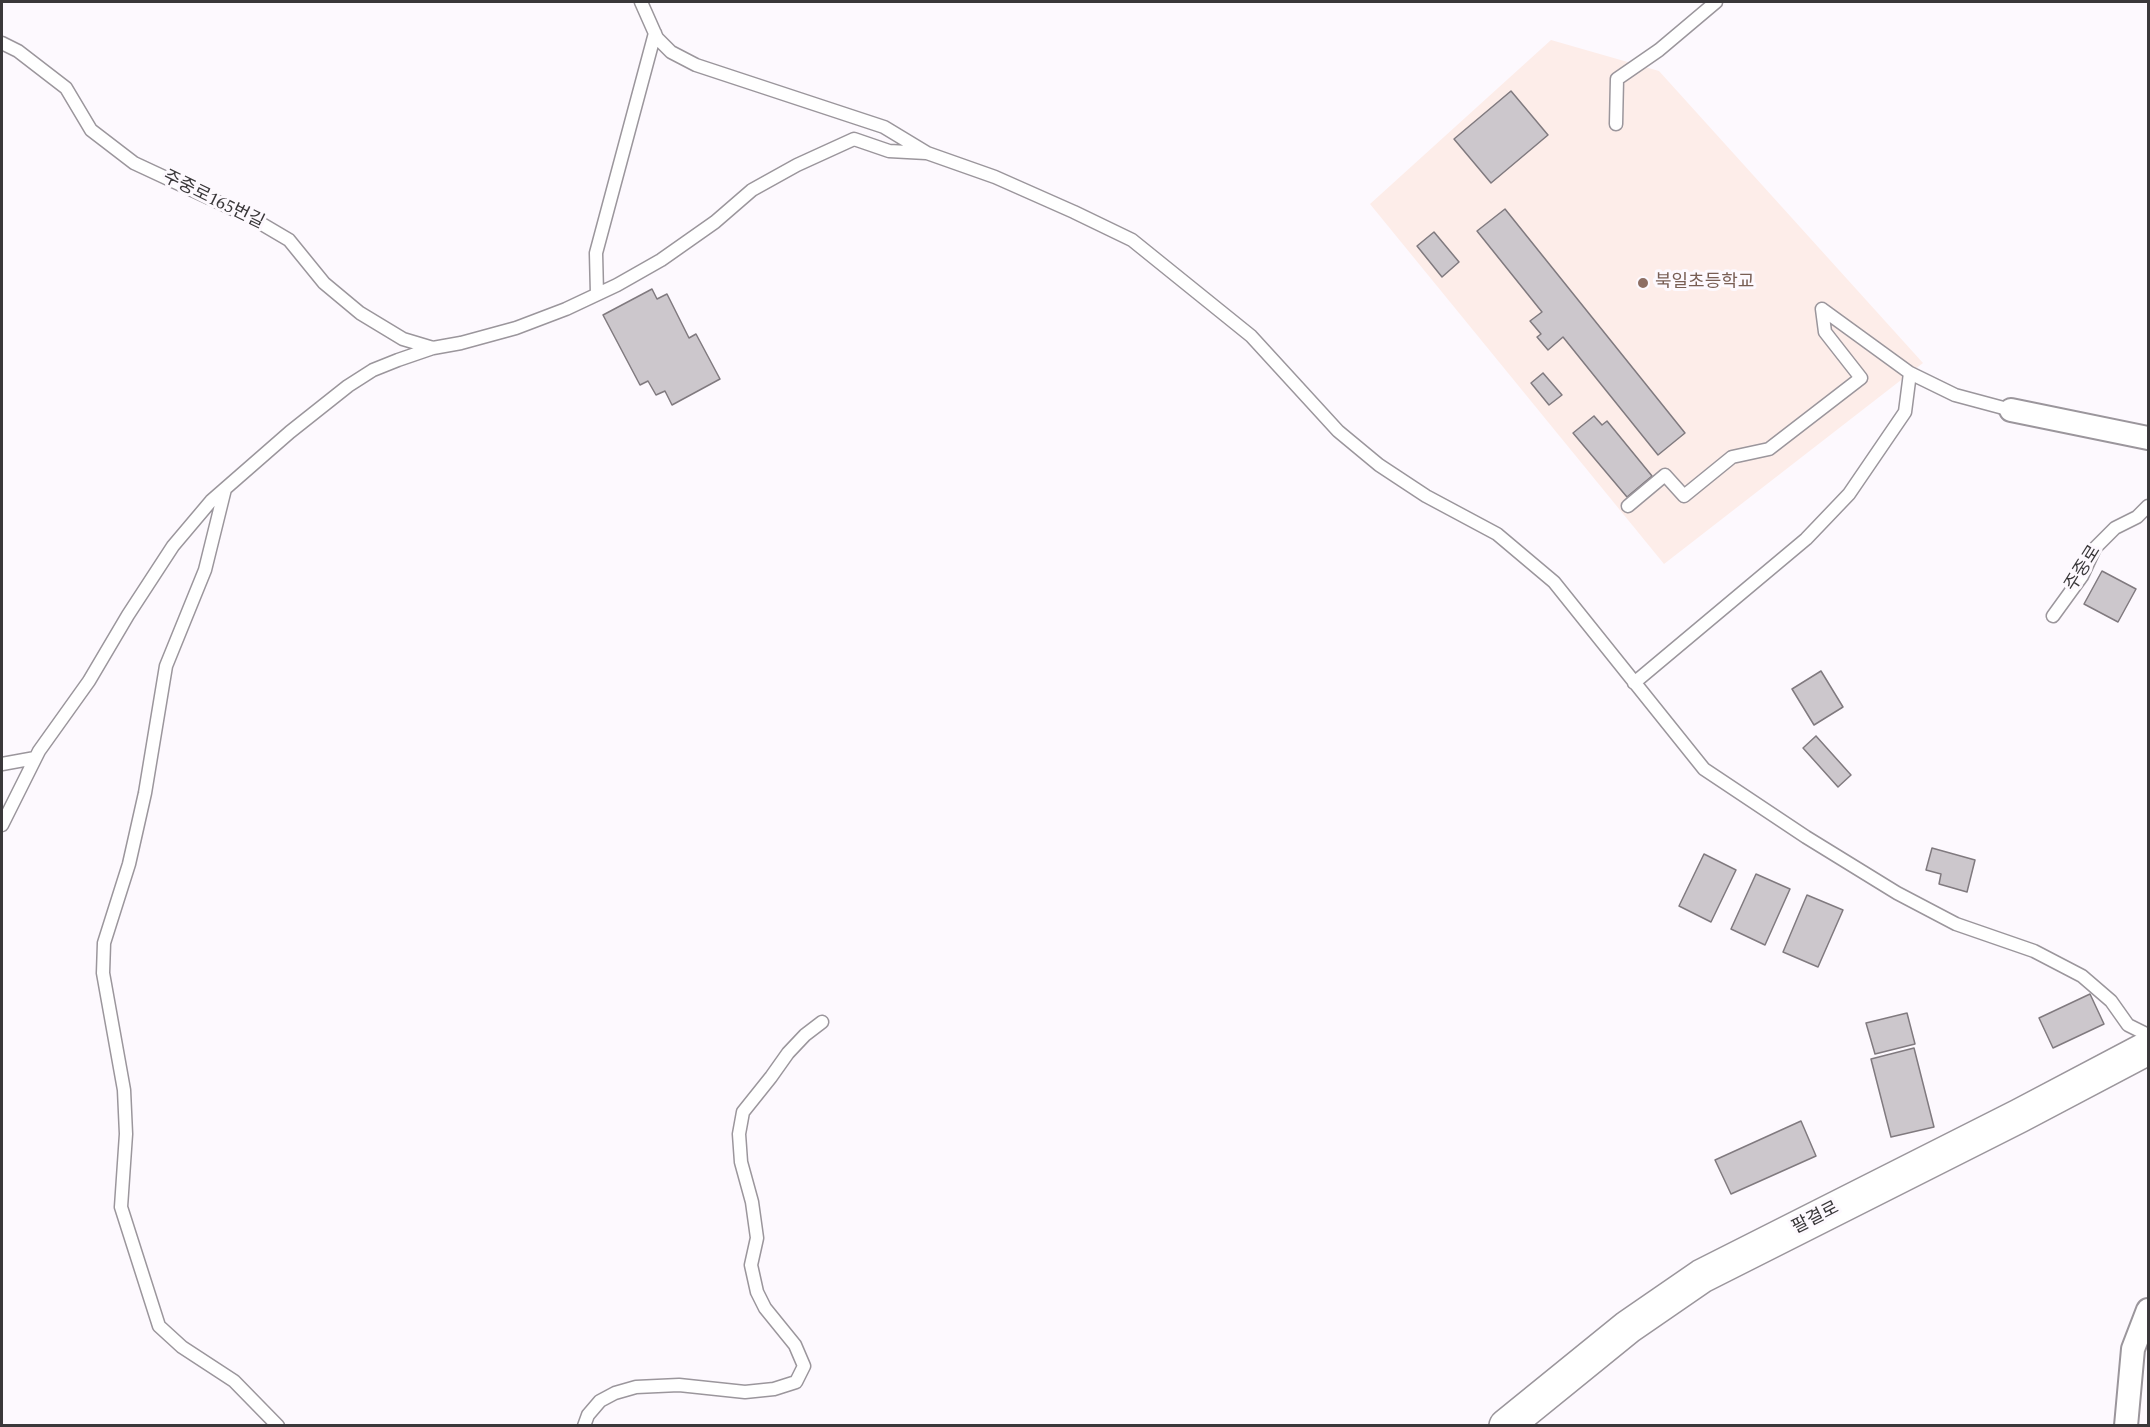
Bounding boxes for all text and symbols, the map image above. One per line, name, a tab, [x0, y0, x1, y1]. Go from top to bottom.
street label: 주중로165번길	[159, 167, 267, 235]
place label: 북일초등학교	[1655, 272, 1754, 294]
marker: 북일초등학교	[1636, 276, 1650, 290]
street label: 주중로	[2062, 542, 2106, 596]
street label: 팔결로	[1789, 1198, 1843, 1240]

